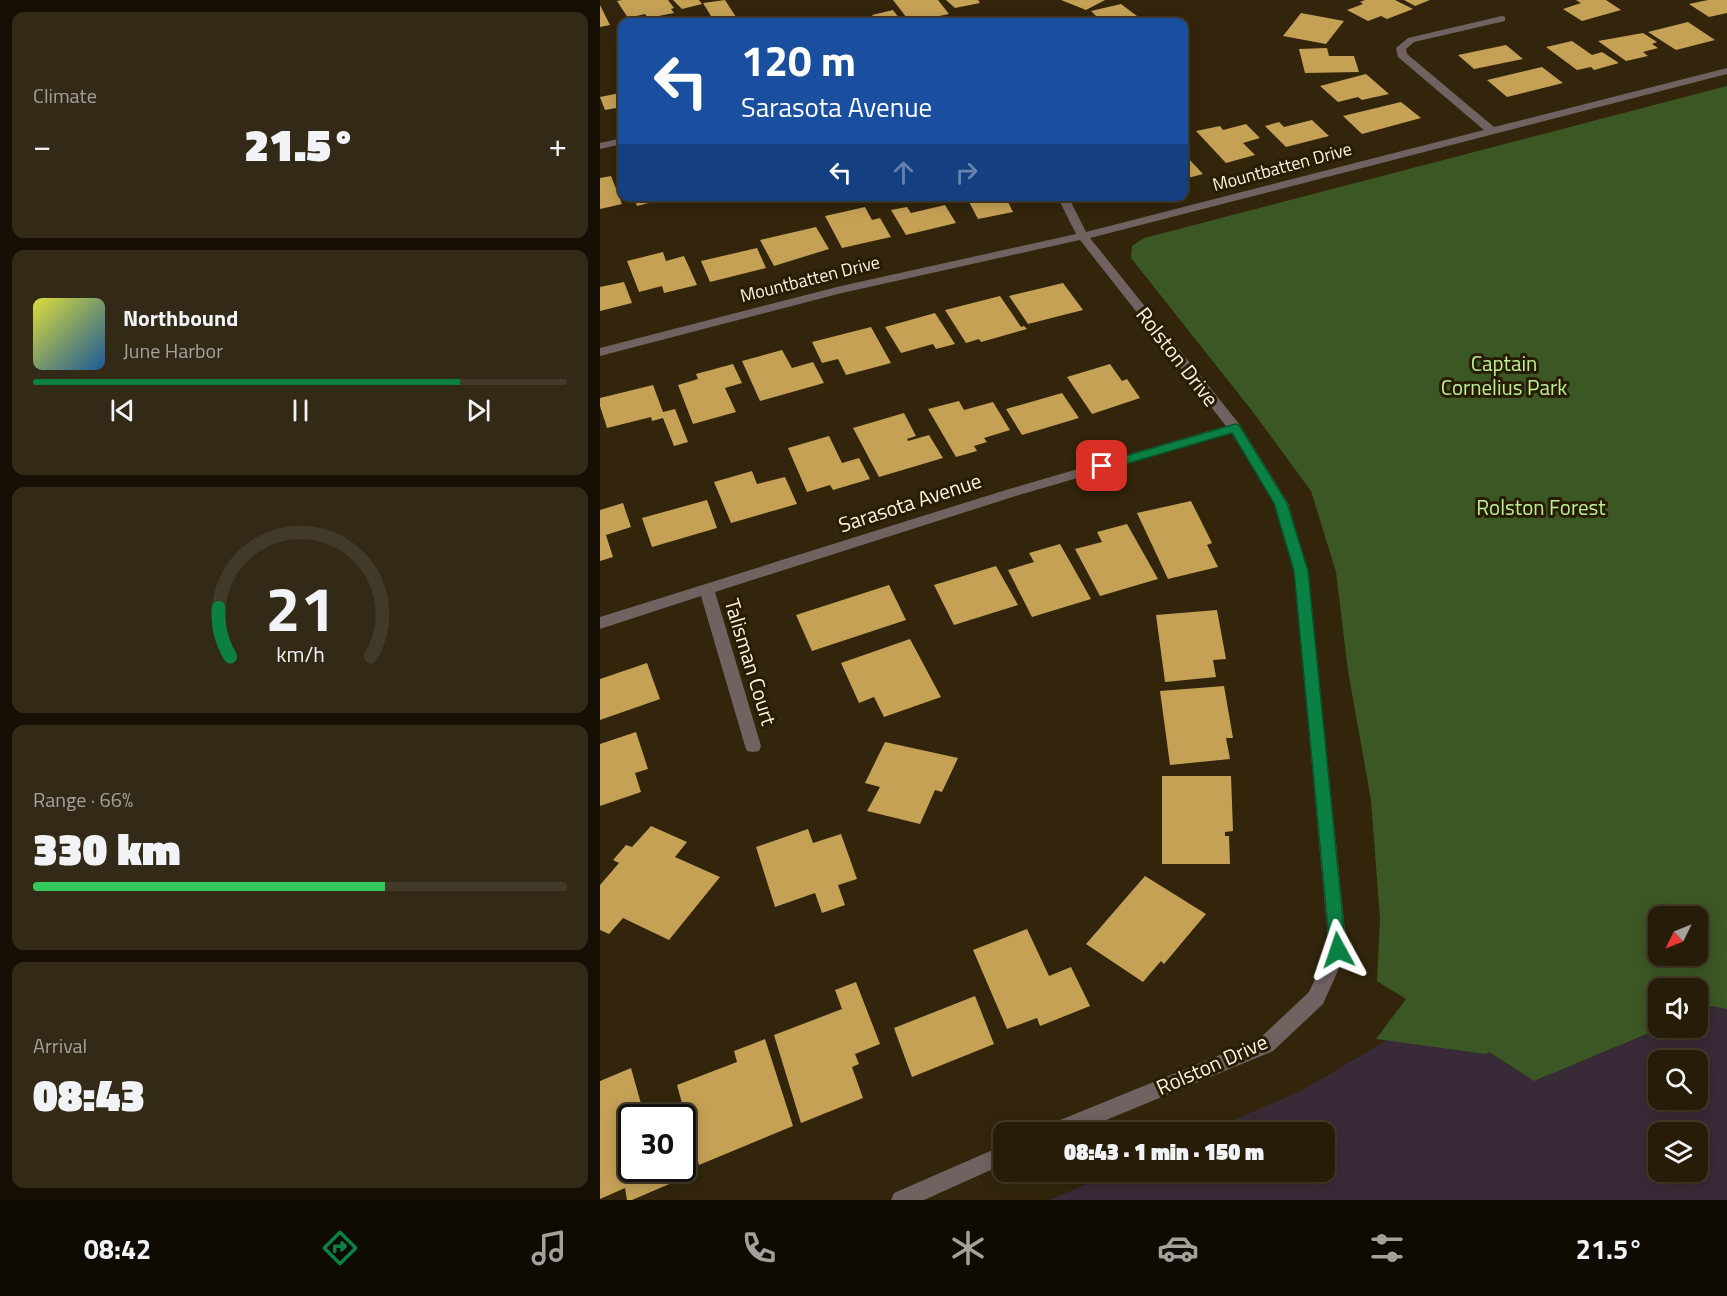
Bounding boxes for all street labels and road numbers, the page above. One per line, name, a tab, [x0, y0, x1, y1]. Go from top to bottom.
street label: Mountbatten Drive	[1209, 135, 1355, 198]
street label: Mountbatten Drive	[737, 248, 883, 309]
street label: Rolston Drive	[1129, 300, 1227, 413]
street label: Sarasota Avenue	[834, 464, 985, 540]
street label: Talisman Court	[717, 594, 786, 730]
street label: Rolston Drive	[1151, 1025, 1272, 1103]

